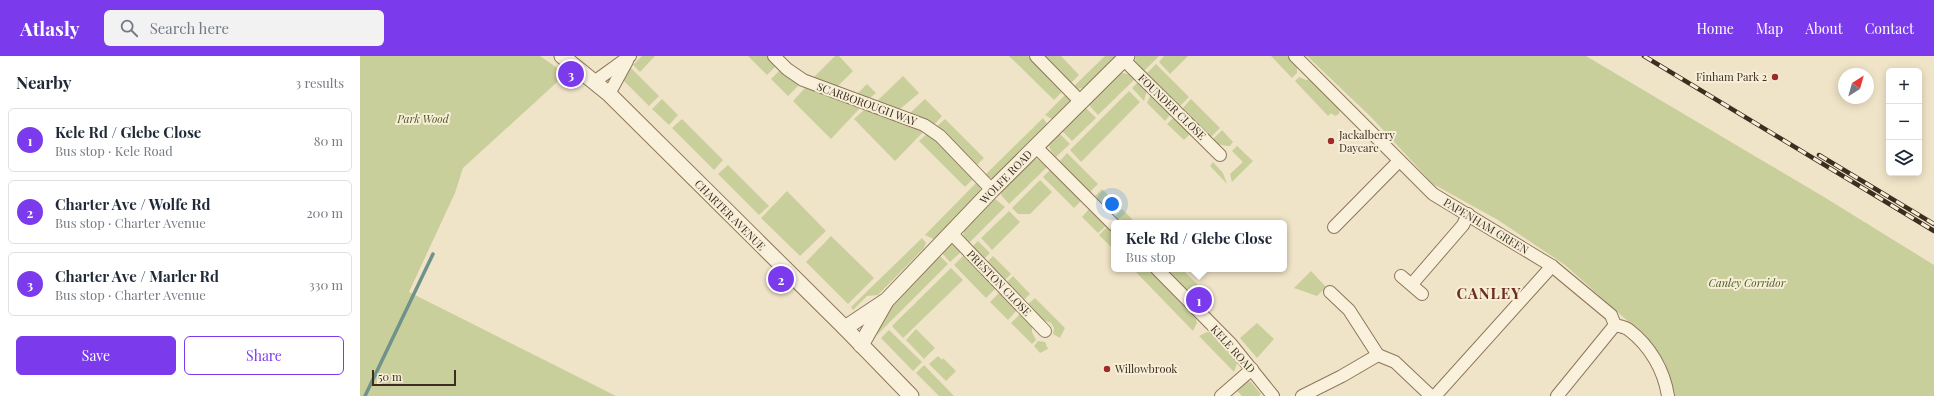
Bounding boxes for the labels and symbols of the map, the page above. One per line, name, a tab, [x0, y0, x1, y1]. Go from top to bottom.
pin: 3	[558, 59, 584, 89]
north arrow	[1838, 68, 1874, 104]
place label: Finham Park 2	[1696, 69, 1767, 84]
street label: FOUNDER CLOSE	[1135, 70, 1210, 143]
marker: Finham Park 2	[1770, 72, 1780, 82]
street label: SCARBOROUGH WAY	[815, 78, 920, 129]
park label: Park Wood	[396, 111, 450, 126]
place label: Jackalberry Daycare	[1338, 127, 1395, 155]
marker: Jackalberry Daycare	[1326, 136, 1336, 146]
street label: WOLFE ROAD	[975, 146, 1035, 208]
street label: CHARTER AVENUE	[692, 176, 769, 254]
your location	[1102, 194, 1122, 214]
street label: PAPENHAM GREEN	[1441, 194, 1532, 257]
street label: PRESTON CLOSE	[964, 246, 1035, 319]
pin: 2	[768, 264, 794, 294]
park label: Canley Corridor	[1709, 275, 1786, 290]
district label: CANLEY	[1457, 283, 1522, 303]
pin: 1	[1186, 285, 1212, 315]
street label: KELE ROAD	[1208, 322, 1259, 376]
place label: Willowbrook	[1114, 361, 1177, 376]
marker: Willowbrook	[1102, 364, 1112, 374]
scale bar	[372, 368, 456, 387]

